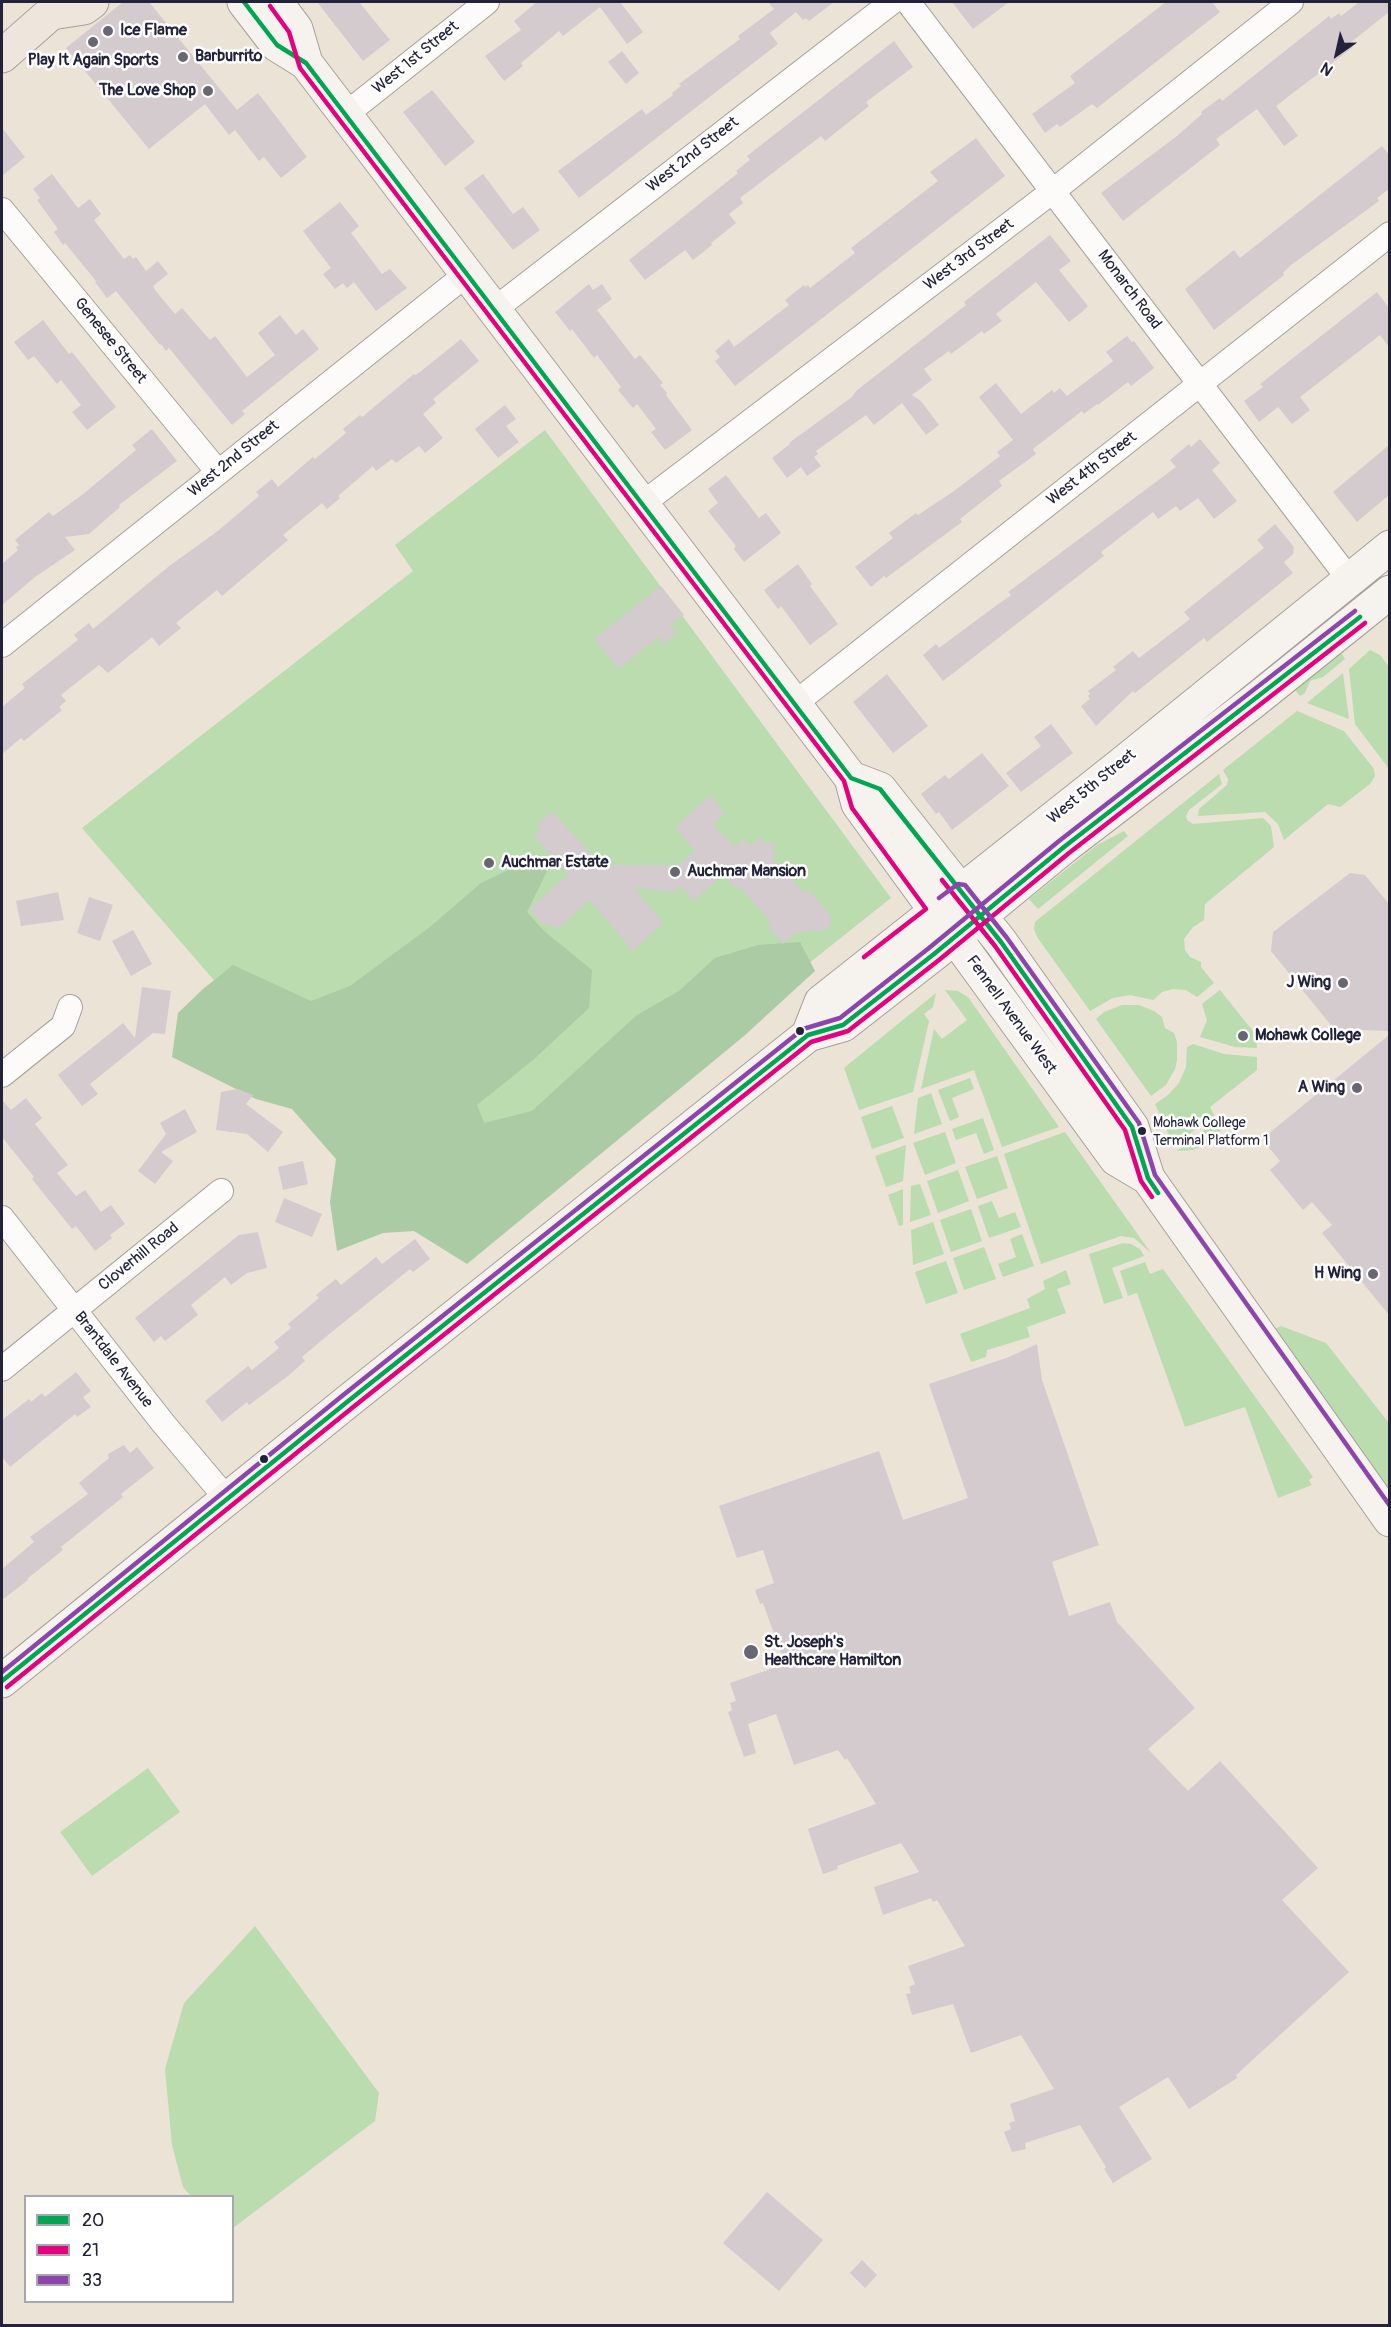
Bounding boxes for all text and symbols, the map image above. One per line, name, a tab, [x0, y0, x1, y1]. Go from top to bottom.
street label: West 1st Street	[369, 17, 463, 99]
place label: Ice Flame	[120, 21, 187, 41]
marker: Ice Flame	[101, 24, 115, 38]
north arrow	[1307, 24, 1367, 84]
marker: Play It Again Sports	[86, 35, 100, 49]
place label: Barburrito	[195, 47, 262, 67]
marker: Barburrito	[176, 50, 190, 64]
place label: Play It Again Sports	[28, 51, 158, 71]
text: N	[1317, 58, 1337, 80]
place label: The Love Shop	[99, 81, 196, 101]
marker: The Love Shop	[201, 84, 215, 98]
street label: West 2nd Street	[643, 113, 743, 197]
street label: West 3rd Street	[920, 215, 1018, 295]
street label: Monarch Road	[1093, 247, 1165, 333]
street label: Genesee Street	[70, 294, 150, 388]
street label: West 2nd Street	[185, 417, 283, 501]
street label: West 4th Street	[1043, 428, 1141, 510]
street label: West 5th Street	[1044, 746, 1140, 828]
place label: Auchmar Estate	[501, 853, 608, 873]
marker: Auchmar Estate	[482, 856, 496, 870]
place label: Auchmar Mansion	[687, 862, 806, 882]
marker: Auchmar Mansion	[668, 865, 682, 879]
street label: Fennell Avenue West	[962, 952, 1060, 1078]
place label: J Wing	[1286, 973, 1331, 993]
marker: J Wing	[1336, 976, 1350, 990]
unlabelled marker	[794, 1025, 806, 1037]
place label: Mohawk College	[1255, 1026, 1361, 1046]
marker: Mohawk College	[1236, 1029, 1250, 1043]
place label: A Wing	[1298, 1078, 1345, 1098]
marker: A Wing	[1350, 1081, 1364, 1095]
place label: Mohawk College Terminal Platform 1	[1153, 1115, 1269, 1148]
marker: Mohawk College Terminal Platform 1	[1136, 1125, 1148, 1137]
street label: Cloverhill Road	[95, 1219, 183, 1295]
place label: H Wing	[1314, 1264, 1361, 1284]
marker: H Wing	[1366, 1267, 1380, 1281]
street label: Brantdale Avenue	[70, 1308, 156, 1412]
unlabelled marker	[258, 1453, 270, 1465]
place label: St. Joseph's Healthcare Hamilton	[764, 1633, 901, 1671]
marker: St. Joseph's Healthcare Hamilton	[742, 1643, 760, 1661]
legend	[24, 2195, 234, 2303]
text: 20	[82, 2209, 104, 2232]
text: 21	[82, 2239, 99, 2262]
text: 33	[82, 2269, 102, 2292]

